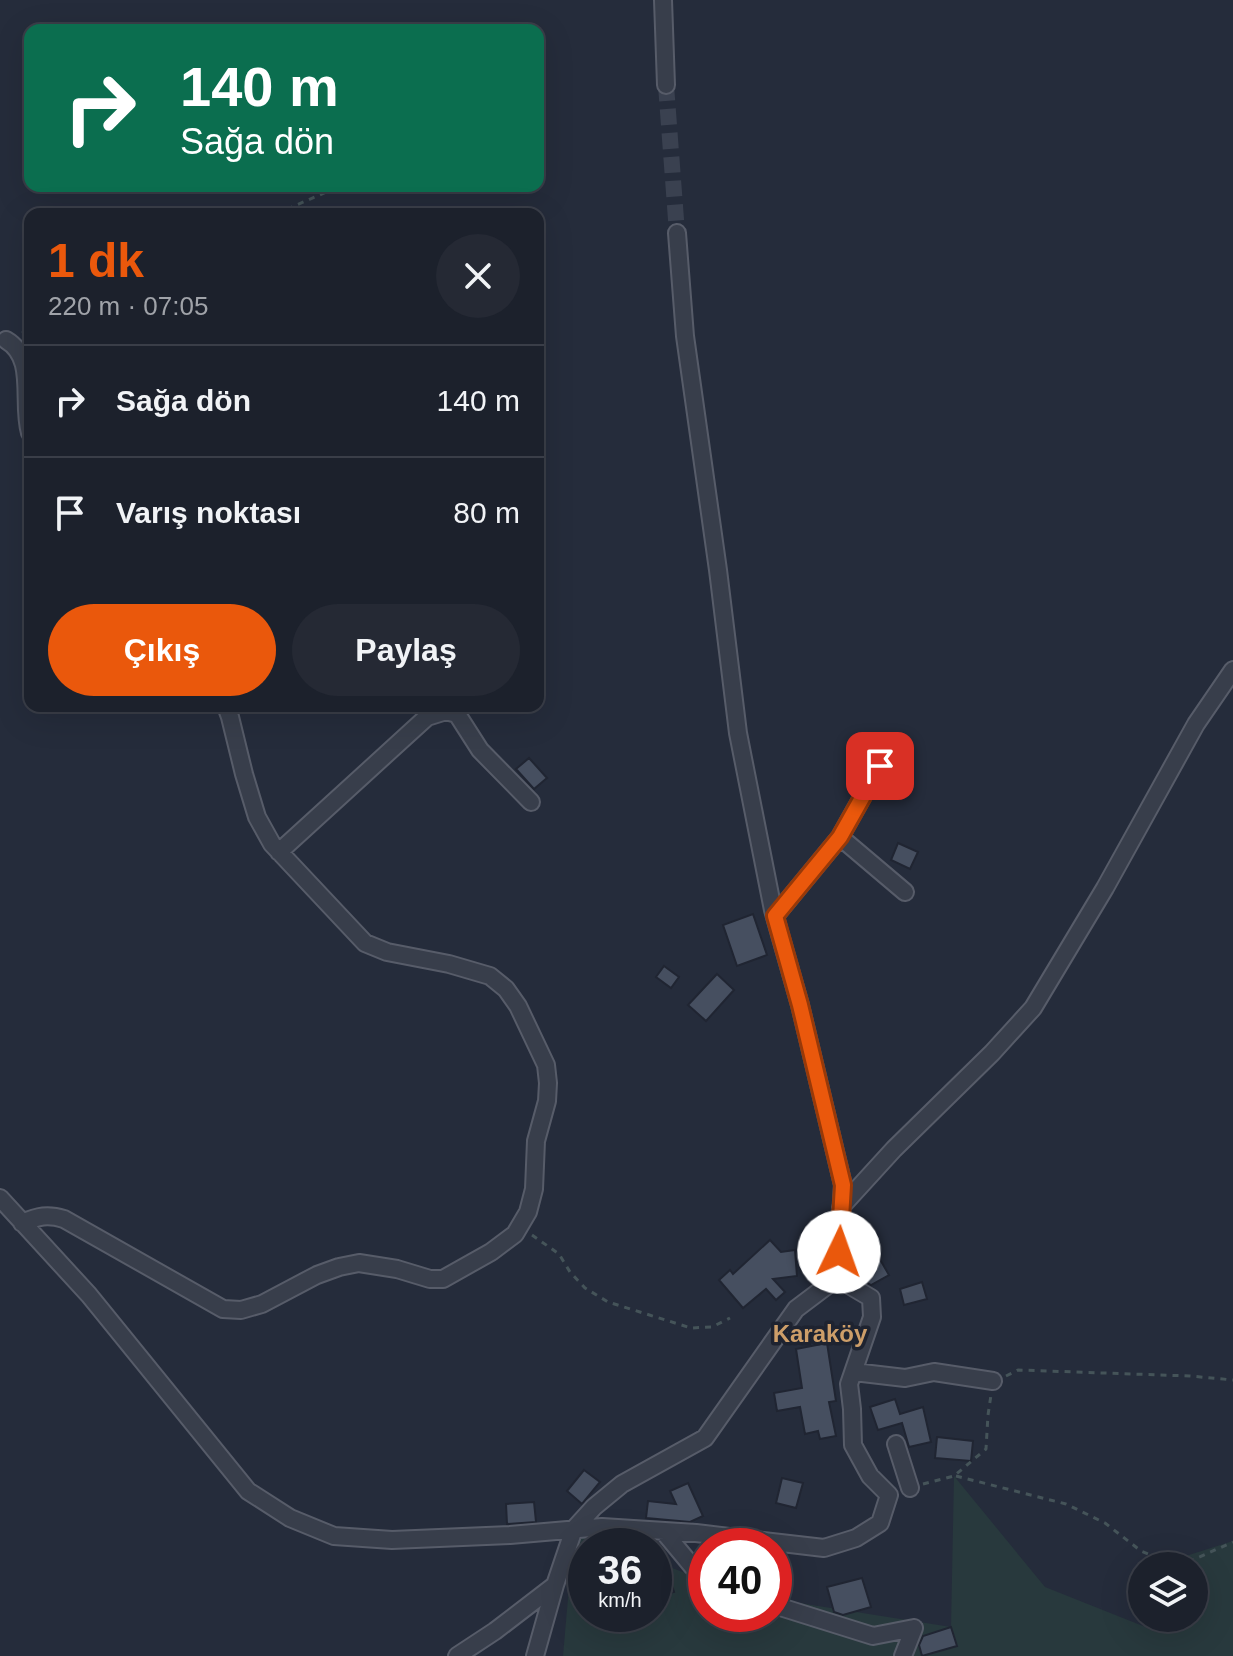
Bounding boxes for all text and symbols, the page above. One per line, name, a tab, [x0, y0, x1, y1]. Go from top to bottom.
text: 140 m	[180, 55, 339, 118]
icon: right	[48, 56, 152, 160]
text: Sağa dön	[180, 121, 334, 162]
text: 1 dk	[48, 234, 144, 287]
button: close	[436, 234, 520, 318]
text: 220 m · 07:05	[48, 291, 208, 321]
icon: right	[48, 379, 92, 423]
text: Sağa dön	[116, 384, 251, 417]
text: 140 m	[437, 384, 520, 417]
icon: arrive	[48, 491, 92, 535]
text: Varış noktası	[116, 496, 301, 529]
text: 80 m	[453, 496, 520, 529]
button: Çıkış	[48, 604, 276, 696]
button: Paylaş	[292, 604, 520, 696]
pin	[846, 732, 914, 800]
icon: arrive	[858, 744, 902, 788]
position arrow	[797, 1210, 881, 1294]
district label: Karaköy	[773, 1320, 868, 1347]
speed limit sign: 40	[688, 1528, 792, 1632]
text: 36	[598, 1548, 642, 1592]
map controls	[1128, 1552, 1208, 1632]
button: layers	[1128, 1552, 1208, 1632]
text: km/h	[598, 1589, 642, 1611]

